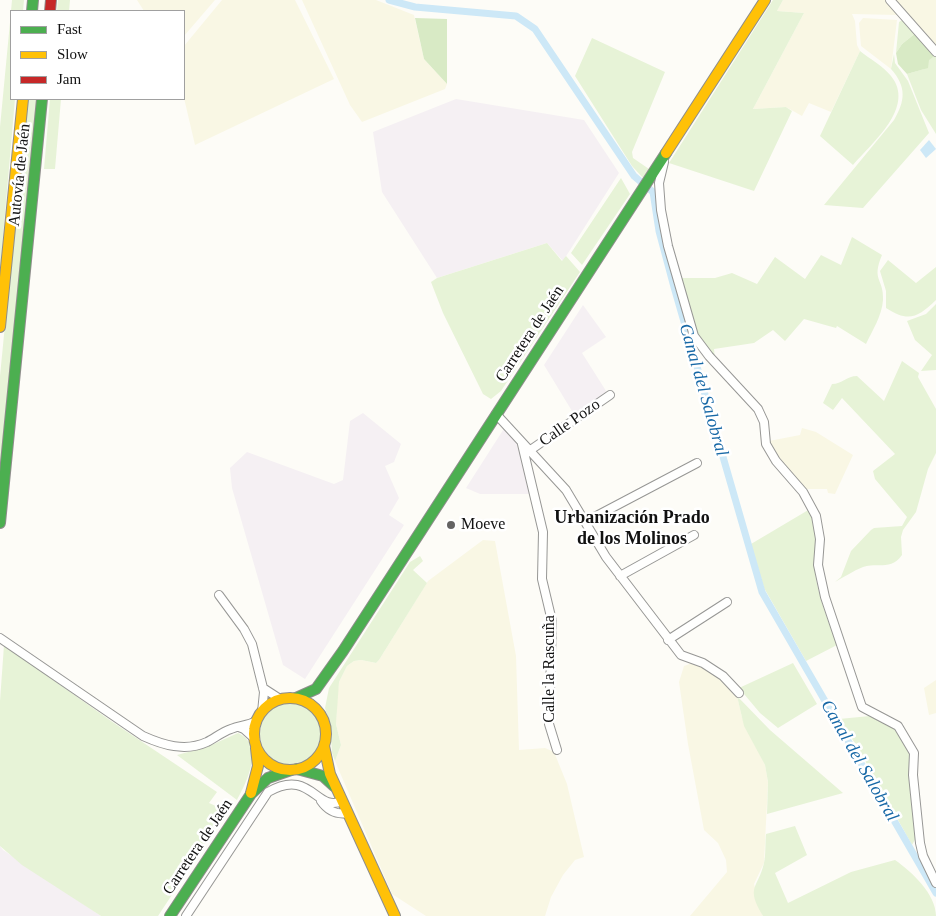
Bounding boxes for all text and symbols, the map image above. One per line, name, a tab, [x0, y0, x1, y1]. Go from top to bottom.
legend	[10, 10, 185, 100]
text: Fast	[57, 21, 82, 37]
text: Slow	[57, 46, 88, 62]
text: Jam	[57, 71, 81, 87]
street label: Autovía de Jaén	[5, 123, 35, 227]
street label: Carretera de Jaén	[492, 282, 568, 386]
water label: Canal del Salobral	[674, 321, 732, 459]
street label: Calle Pozo	[536, 395, 604, 451]
district label: Urbanización Prado de los Molinos	[554, 507, 710, 550]
place label: Moeve	[461, 515, 505, 535]
marker: Moeve	[445, 519, 457, 531]
street label: Calle la Rascuña	[540, 615, 560, 723]
water label: Canal del Salobral	[815, 696, 903, 826]
street label: Carretera de Jaén	[159, 796, 237, 898]

